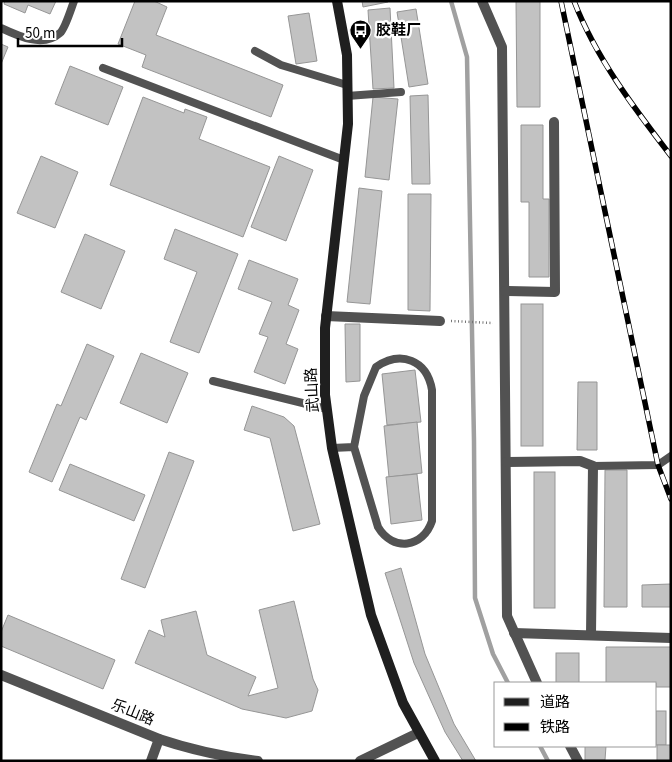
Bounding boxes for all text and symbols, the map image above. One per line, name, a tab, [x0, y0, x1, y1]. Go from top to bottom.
scale bar	[18, 15, 121, 47]
bus stop icon: 胶鞋厂	[348, 18, 372, 49]
place label: 胶鞋厂	[376, 20, 421, 41]
text: 50 m	[25, 23, 55, 44]
street label: 武山路	[301, 367, 324, 413]
legend	[494, 682, 657, 747]
text: 道路	[540, 692, 570, 713]
street label: 乐山路	[108, 694, 158, 731]
text: 铁路	[540, 717, 570, 738]

